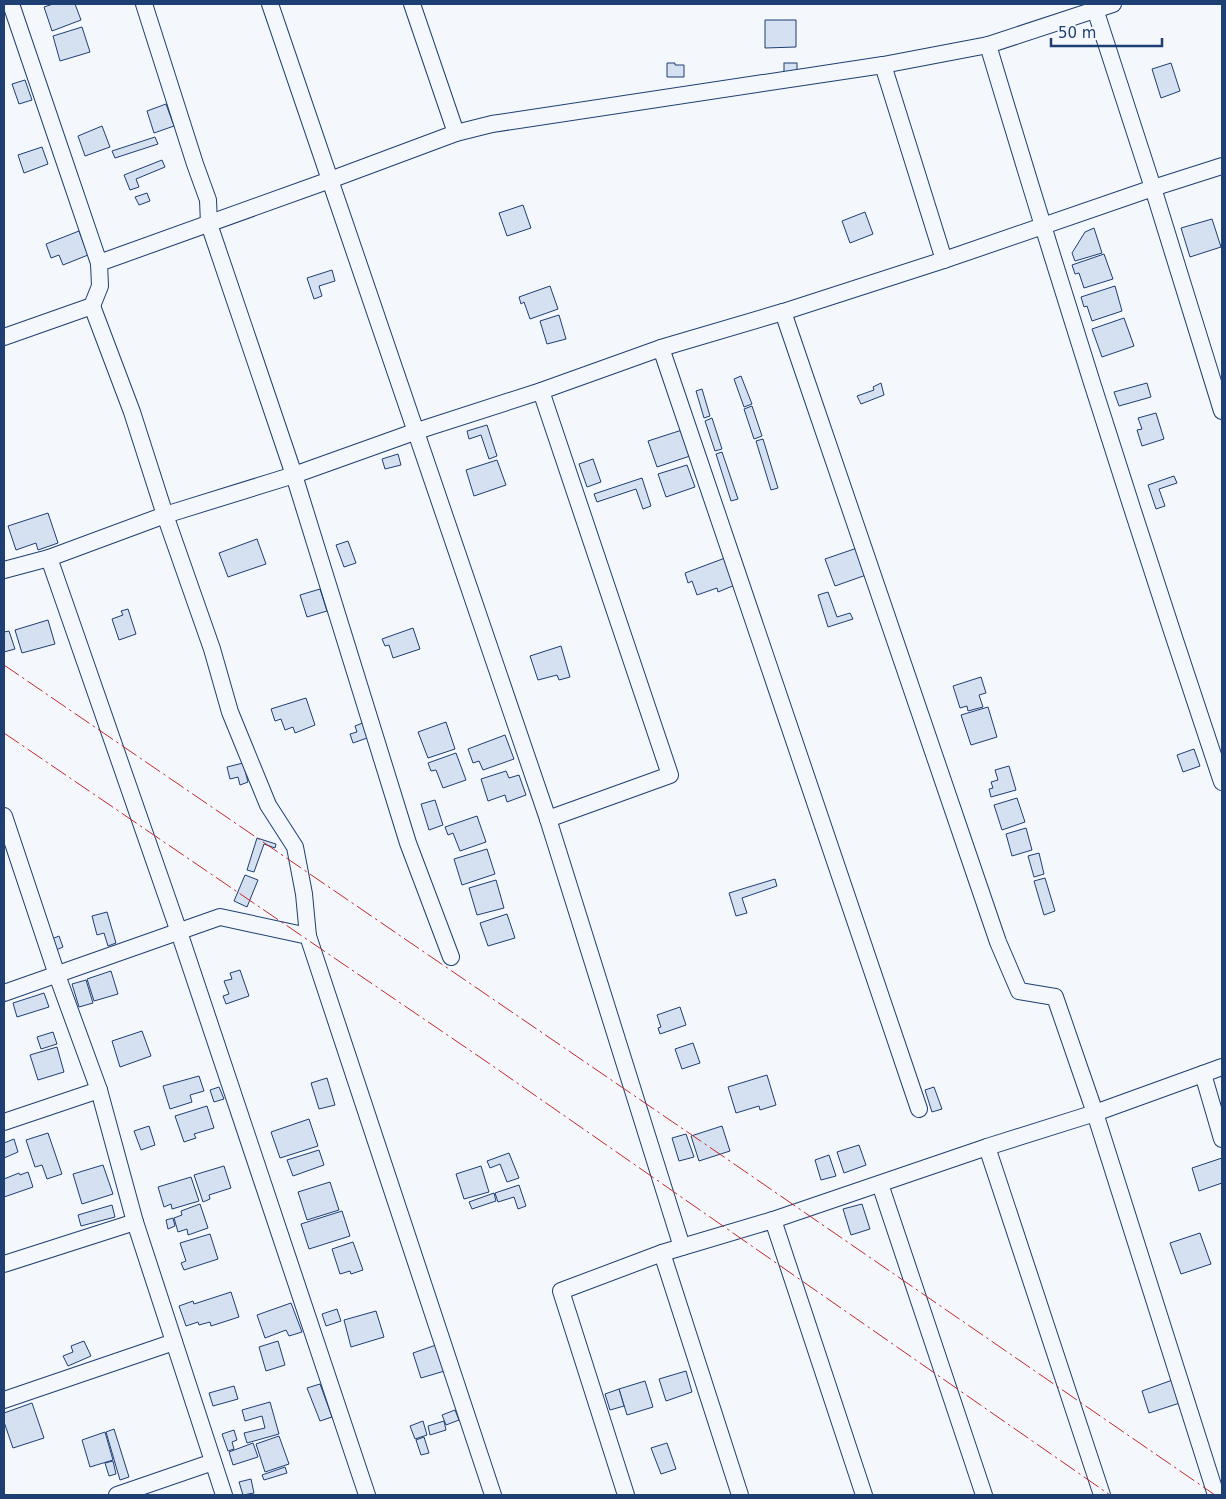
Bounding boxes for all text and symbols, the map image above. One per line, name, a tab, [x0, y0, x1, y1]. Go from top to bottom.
scale bar	[1051, 15, 1162, 47]
text: 50 m	[1058, 24, 1096, 42]

